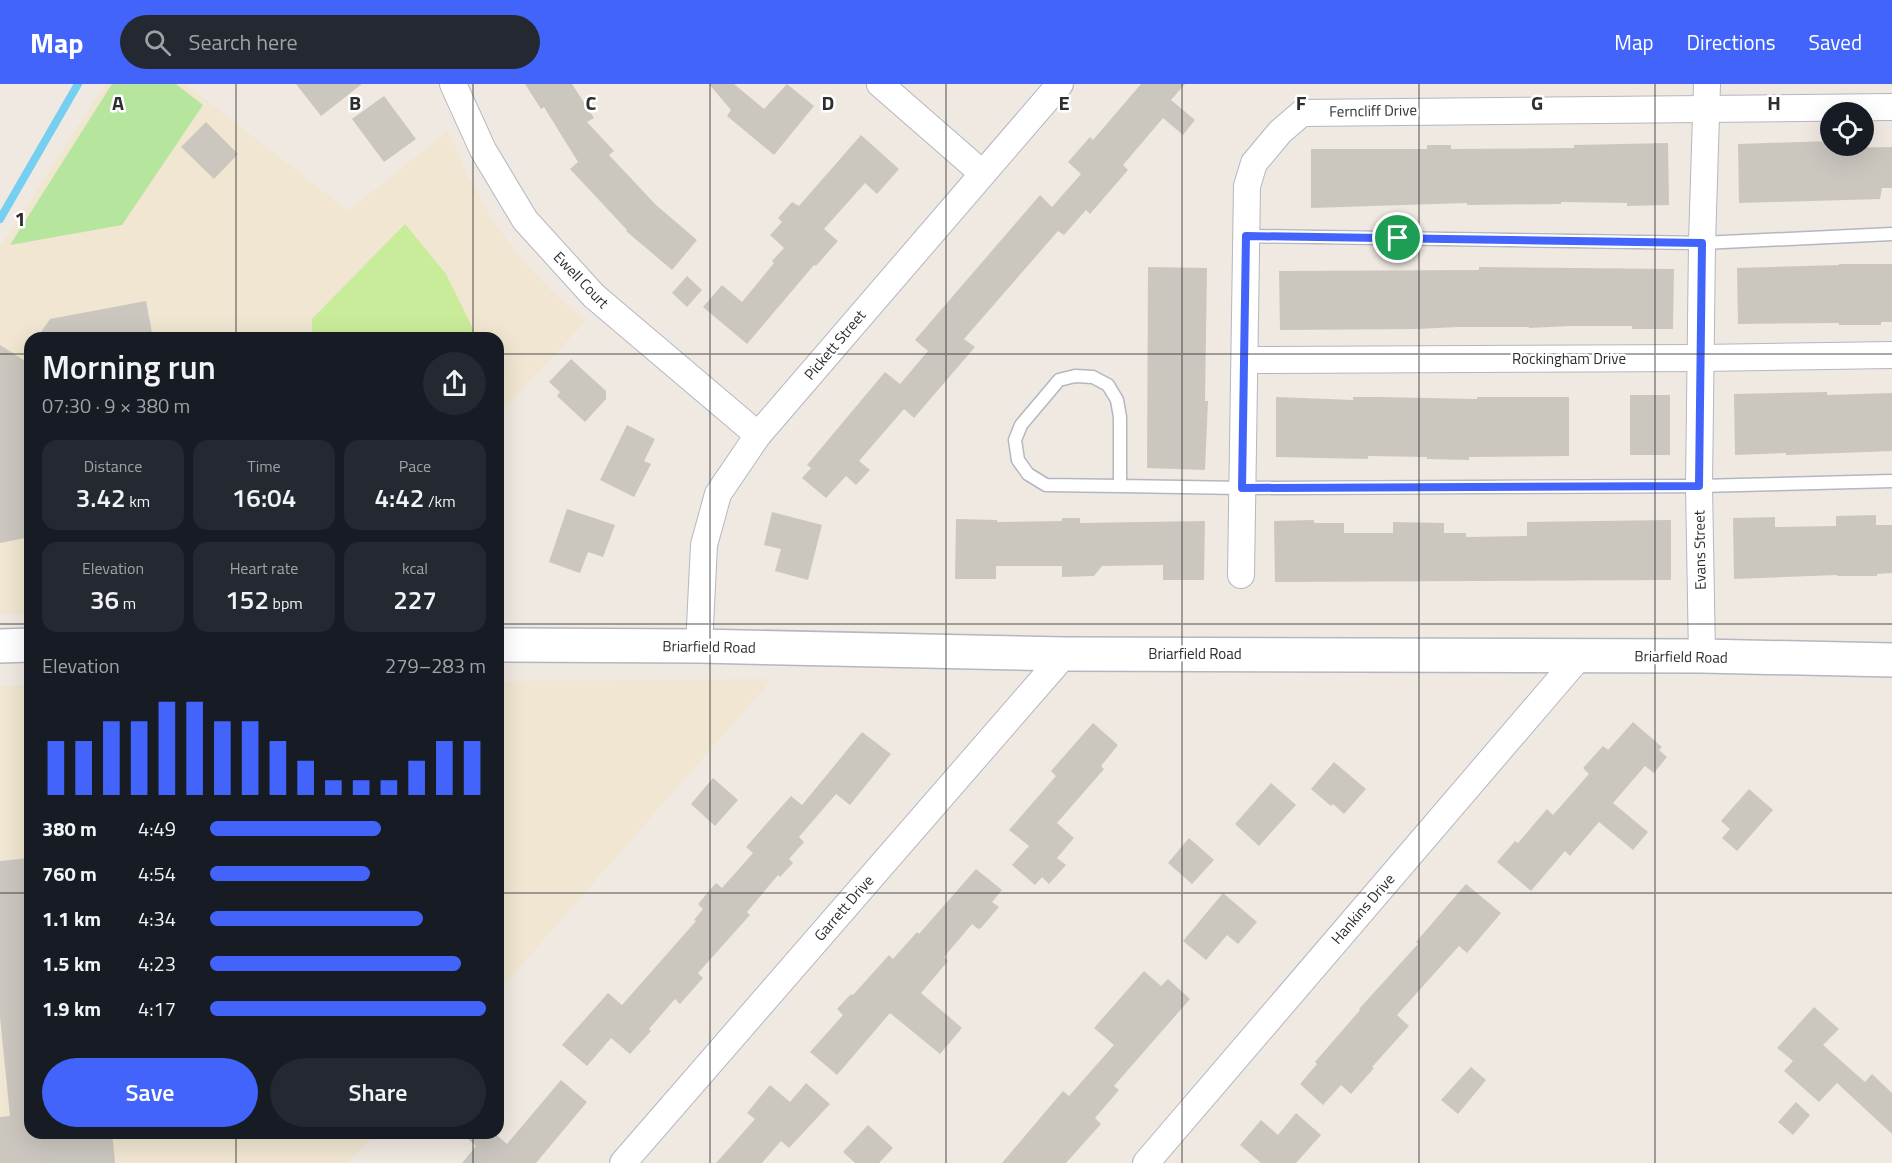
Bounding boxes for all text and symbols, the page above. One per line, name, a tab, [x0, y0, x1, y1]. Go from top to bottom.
search box	[120, 15, 540, 69]
text: Map	[30, 21, 84, 64]
text: Search here	[189, 25, 298, 59]
icon: search	[141, 26, 174, 59]
text: Map	[1614, 26, 1654, 58]
text: Directions	[1687, 26, 1776, 58]
text: Saved	[1809, 26, 1862, 58]
text: A	[112, 87, 124, 118]
text: B	[349, 87, 361, 118]
text: C	[586, 87, 597, 118]
text: D	[822, 87, 834, 118]
text: E	[1058, 87, 1070, 118]
text: F	[1296, 87, 1307, 118]
text: G	[1531, 87, 1543, 118]
text: H	[1767, 87, 1781, 118]
street label: Ferncliff Drive	[1329, 98, 1417, 123]
map controls	[1820, 102, 1874, 156]
button: locate	[1820, 102, 1874, 156]
text: 1	[14, 203, 26, 234]
pin	[1372, 212, 1423, 263]
icon: arrive	[1381, 221, 1414, 254]
street label: Ewell Court	[548, 246, 615, 314]
street label: Pickett Street	[798, 304, 871, 385]
text: Morning run	[42, 342, 216, 392]
street label: Rockingham Drive	[1512, 347, 1626, 370]
button: share	[423, 352, 486, 415]
text: 07:30 · 9 × 380 m	[42, 390, 190, 421]
text: Distance	[84, 454, 142, 478]
text: Time	[247, 454, 281, 478]
text: Pace	[399, 454, 431, 478]
text: 3.42	[76, 478, 126, 517]
text: 16:04	[232, 478, 296, 517]
text: 4:42	[374, 478, 424, 517]
text: km	[126, 489, 150, 513]
text: /km	[424, 489, 456, 513]
street label: Evans Street	[1687, 509, 1712, 590]
text: Elevation	[82, 556, 144, 580]
text: Heart rate	[230, 556, 298, 580]
text: kcal	[402, 556, 428, 580]
text: 36	[90, 580, 119, 619]
text: 152	[225, 580, 269, 619]
text: 227	[393, 580, 437, 619]
text: m	[119, 591, 136, 615]
text: bpm	[269, 591, 303, 615]
street label: Briarfield Road	[662, 634, 756, 659]
street label: Briarfield Road	[1148, 642, 1242, 665]
street label: Briarfield Road	[1634, 644, 1728, 669]
text: Elevation	[42, 650, 120, 681]
text: 279–283 m	[385, 650, 486, 681]
text: 380 m	[42, 813, 97, 844]
text: 4:49	[138, 813, 176, 844]
text: 760 m	[42, 858, 97, 889]
text: 4:54	[138, 858, 176, 889]
street label: Hankins Drive	[1325, 868, 1400, 949]
street label: Garrett Drive	[808, 870, 879, 946]
text: 1.1 km	[42, 903, 101, 934]
text: 4:34	[138, 903, 176, 934]
text: 1.5 km	[42, 948, 101, 979]
text: 4:23	[138, 948, 176, 979]
text: 1.9 km	[42, 993, 101, 1024]
text: 4:17	[138, 993, 176, 1024]
button: Save	[42, 1058, 258, 1127]
button: Share	[270, 1058, 486, 1127]

